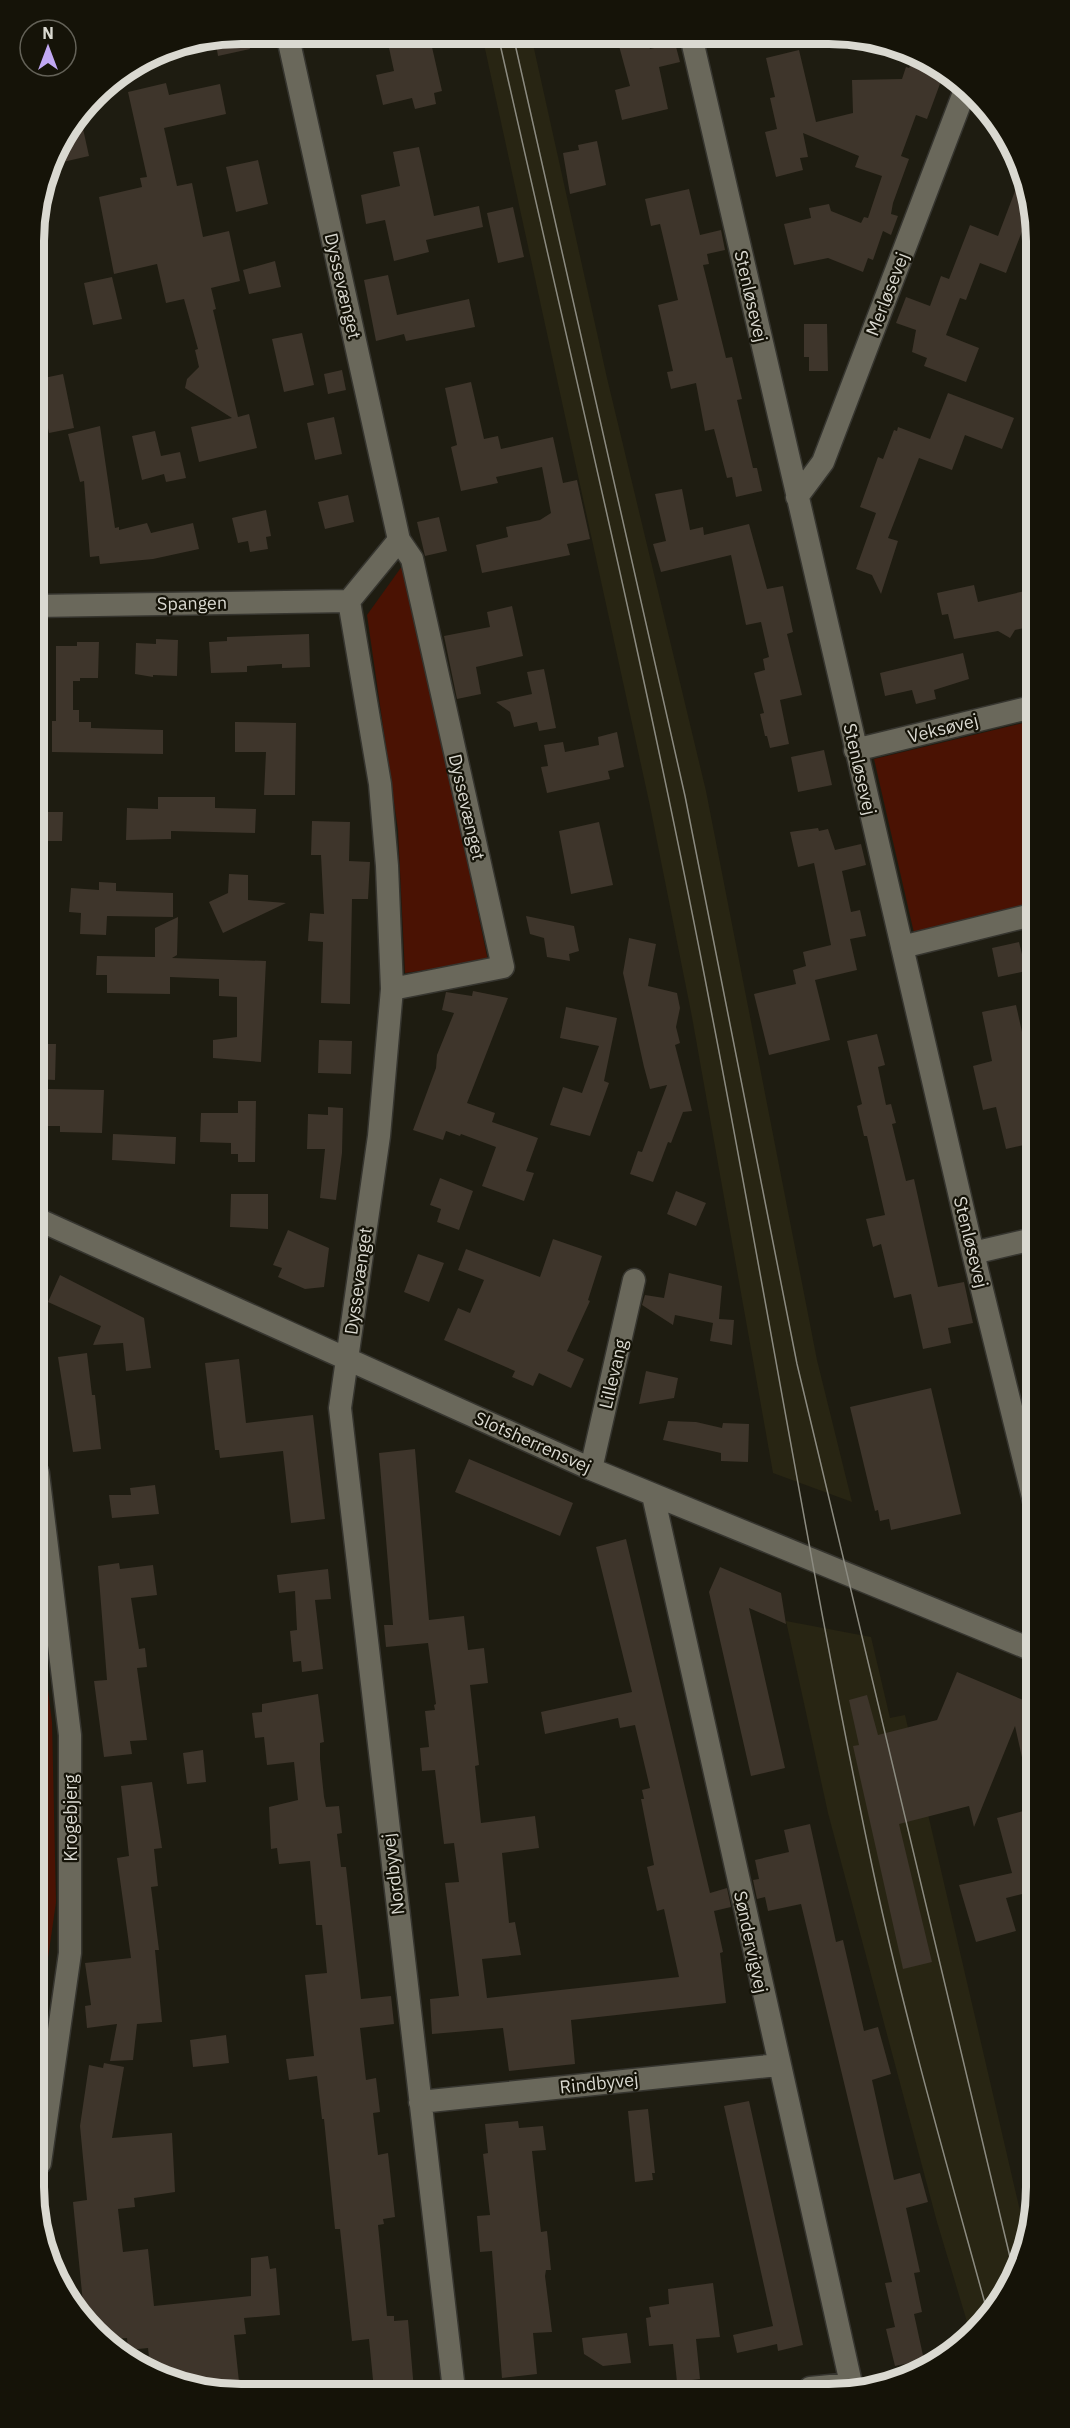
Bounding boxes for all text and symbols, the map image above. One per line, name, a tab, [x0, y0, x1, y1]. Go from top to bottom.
north arrow	[18, 18, 78, 78]
text: N	[42, 23, 54, 43]
street label: Dyssevænget	[320, 231, 366, 341]
street label: Stenløsevej	[729, 248, 773, 344]
street label: Merløsevej	[861, 249, 913, 339]
street label: Spangen	[157, 591, 227, 615]
street label: Veksøvej	[905, 708, 981, 748]
street label: Stenløsevej	[838, 721, 882, 817]
street label: Dyssevænget	[444, 752, 490, 862]
street label: Stenløsevej	[949, 1194, 993, 1290]
street label: Dyssevænget	[339, 1226, 377, 1336]
street label: Lillevang	[594, 1336, 632, 1411]
street label: Slotsherrensvej	[471, 1406, 595, 1478]
street label: Krogebjerg	[59, 1774, 82, 1862]
street label: Nordbyvej	[377, 1832, 409, 1916]
street label: Søndervigvej	[729, 1889, 773, 1995]
street label: Rindbyvej	[558, 2067, 640, 2099]

